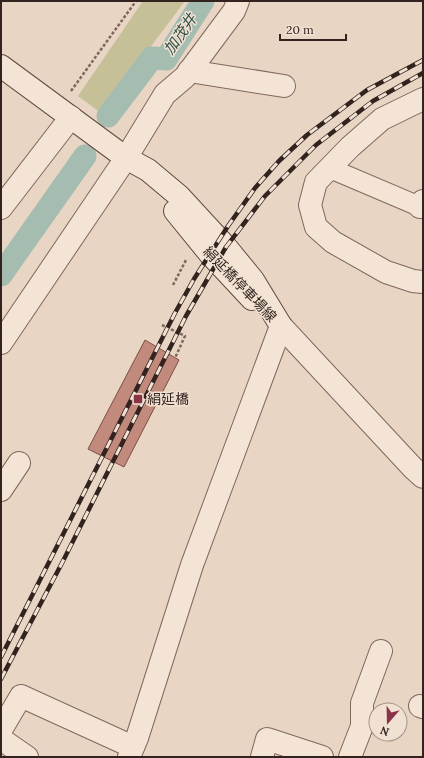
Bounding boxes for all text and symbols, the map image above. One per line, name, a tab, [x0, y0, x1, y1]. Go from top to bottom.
water label: 加茂井	[159, 8, 202, 58]
scale bar	[280, 16, 346, 42]
text: 20 m	[286, 22, 314, 37]
street label: 絹延橋停車場線	[199, 243, 281, 325]
place label: 絹延橋	[147, 390, 189, 408]
marker: 絹延橋	[132, 393, 144, 405]
north arrow	[368, 702, 408, 742]
text: N	[378, 723, 391, 739]

